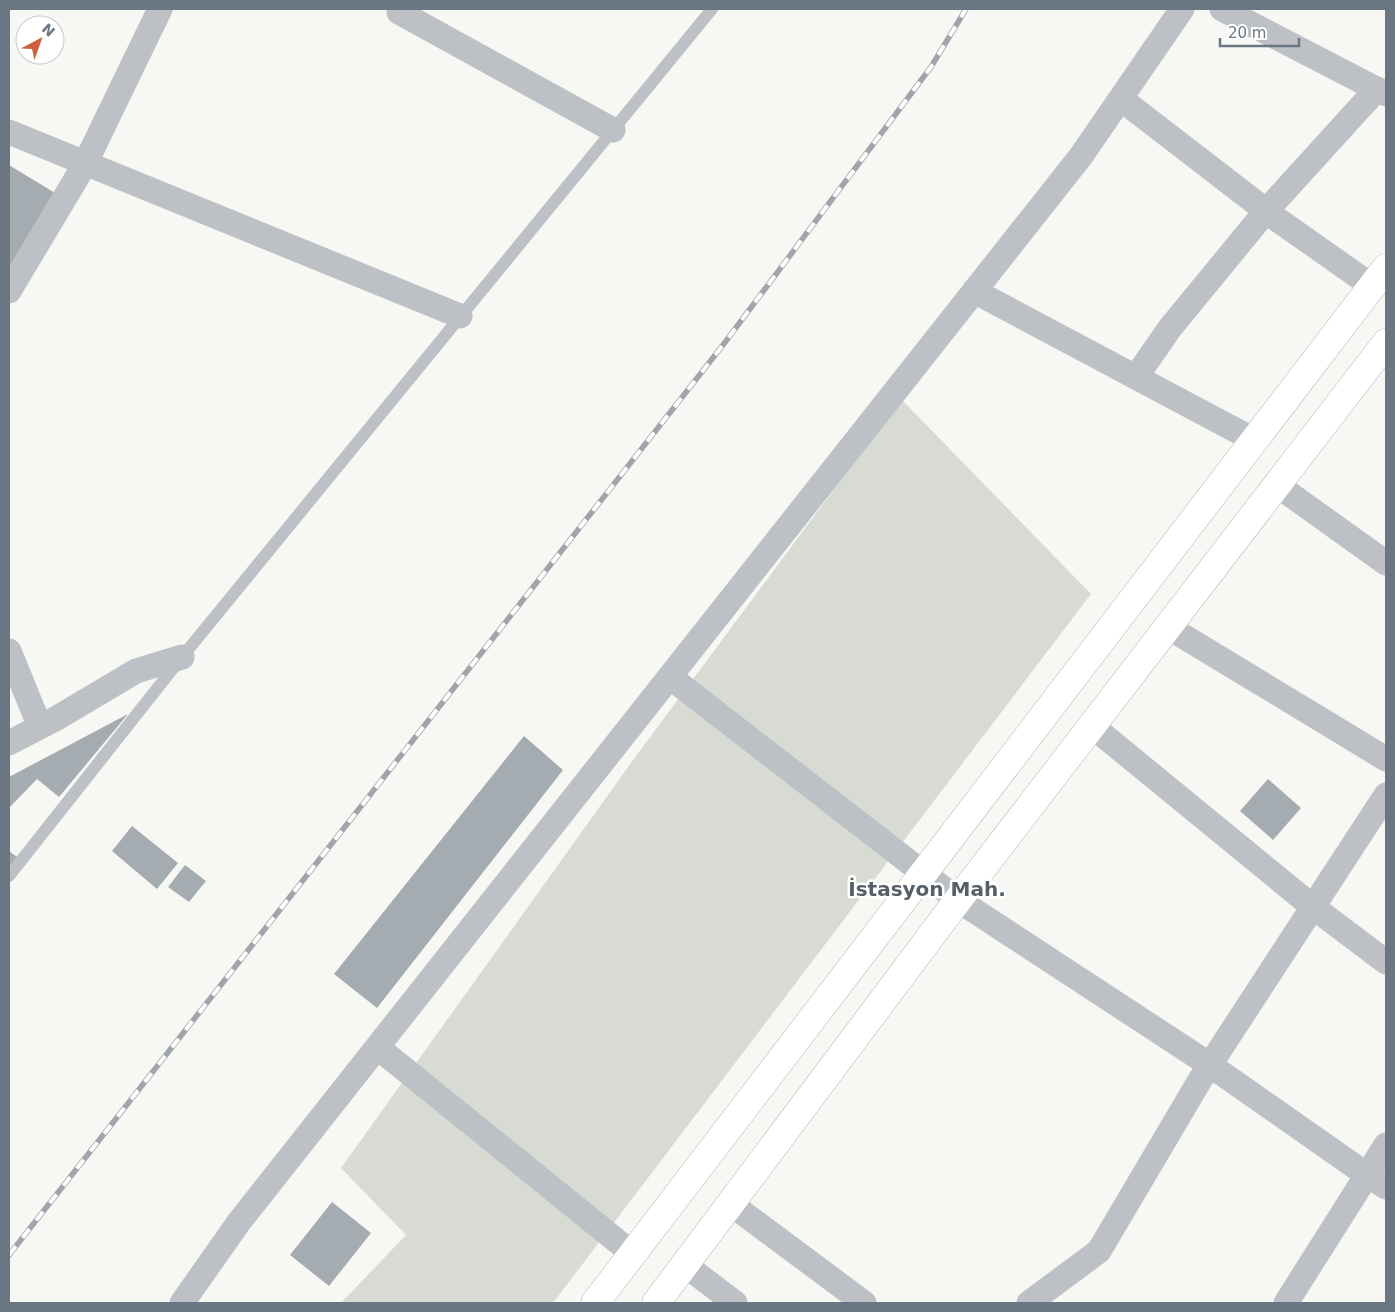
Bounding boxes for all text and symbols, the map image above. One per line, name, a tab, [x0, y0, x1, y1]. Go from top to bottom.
north arrow	[15, 15, 65, 65]
scale bar	[1220, 15, 1299, 47]
text: N	[39, 20, 58, 40]
text: 20 m	[1228, 24, 1266, 42]
district label: İstasyon Mah.	[848, 877, 1006, 901]

